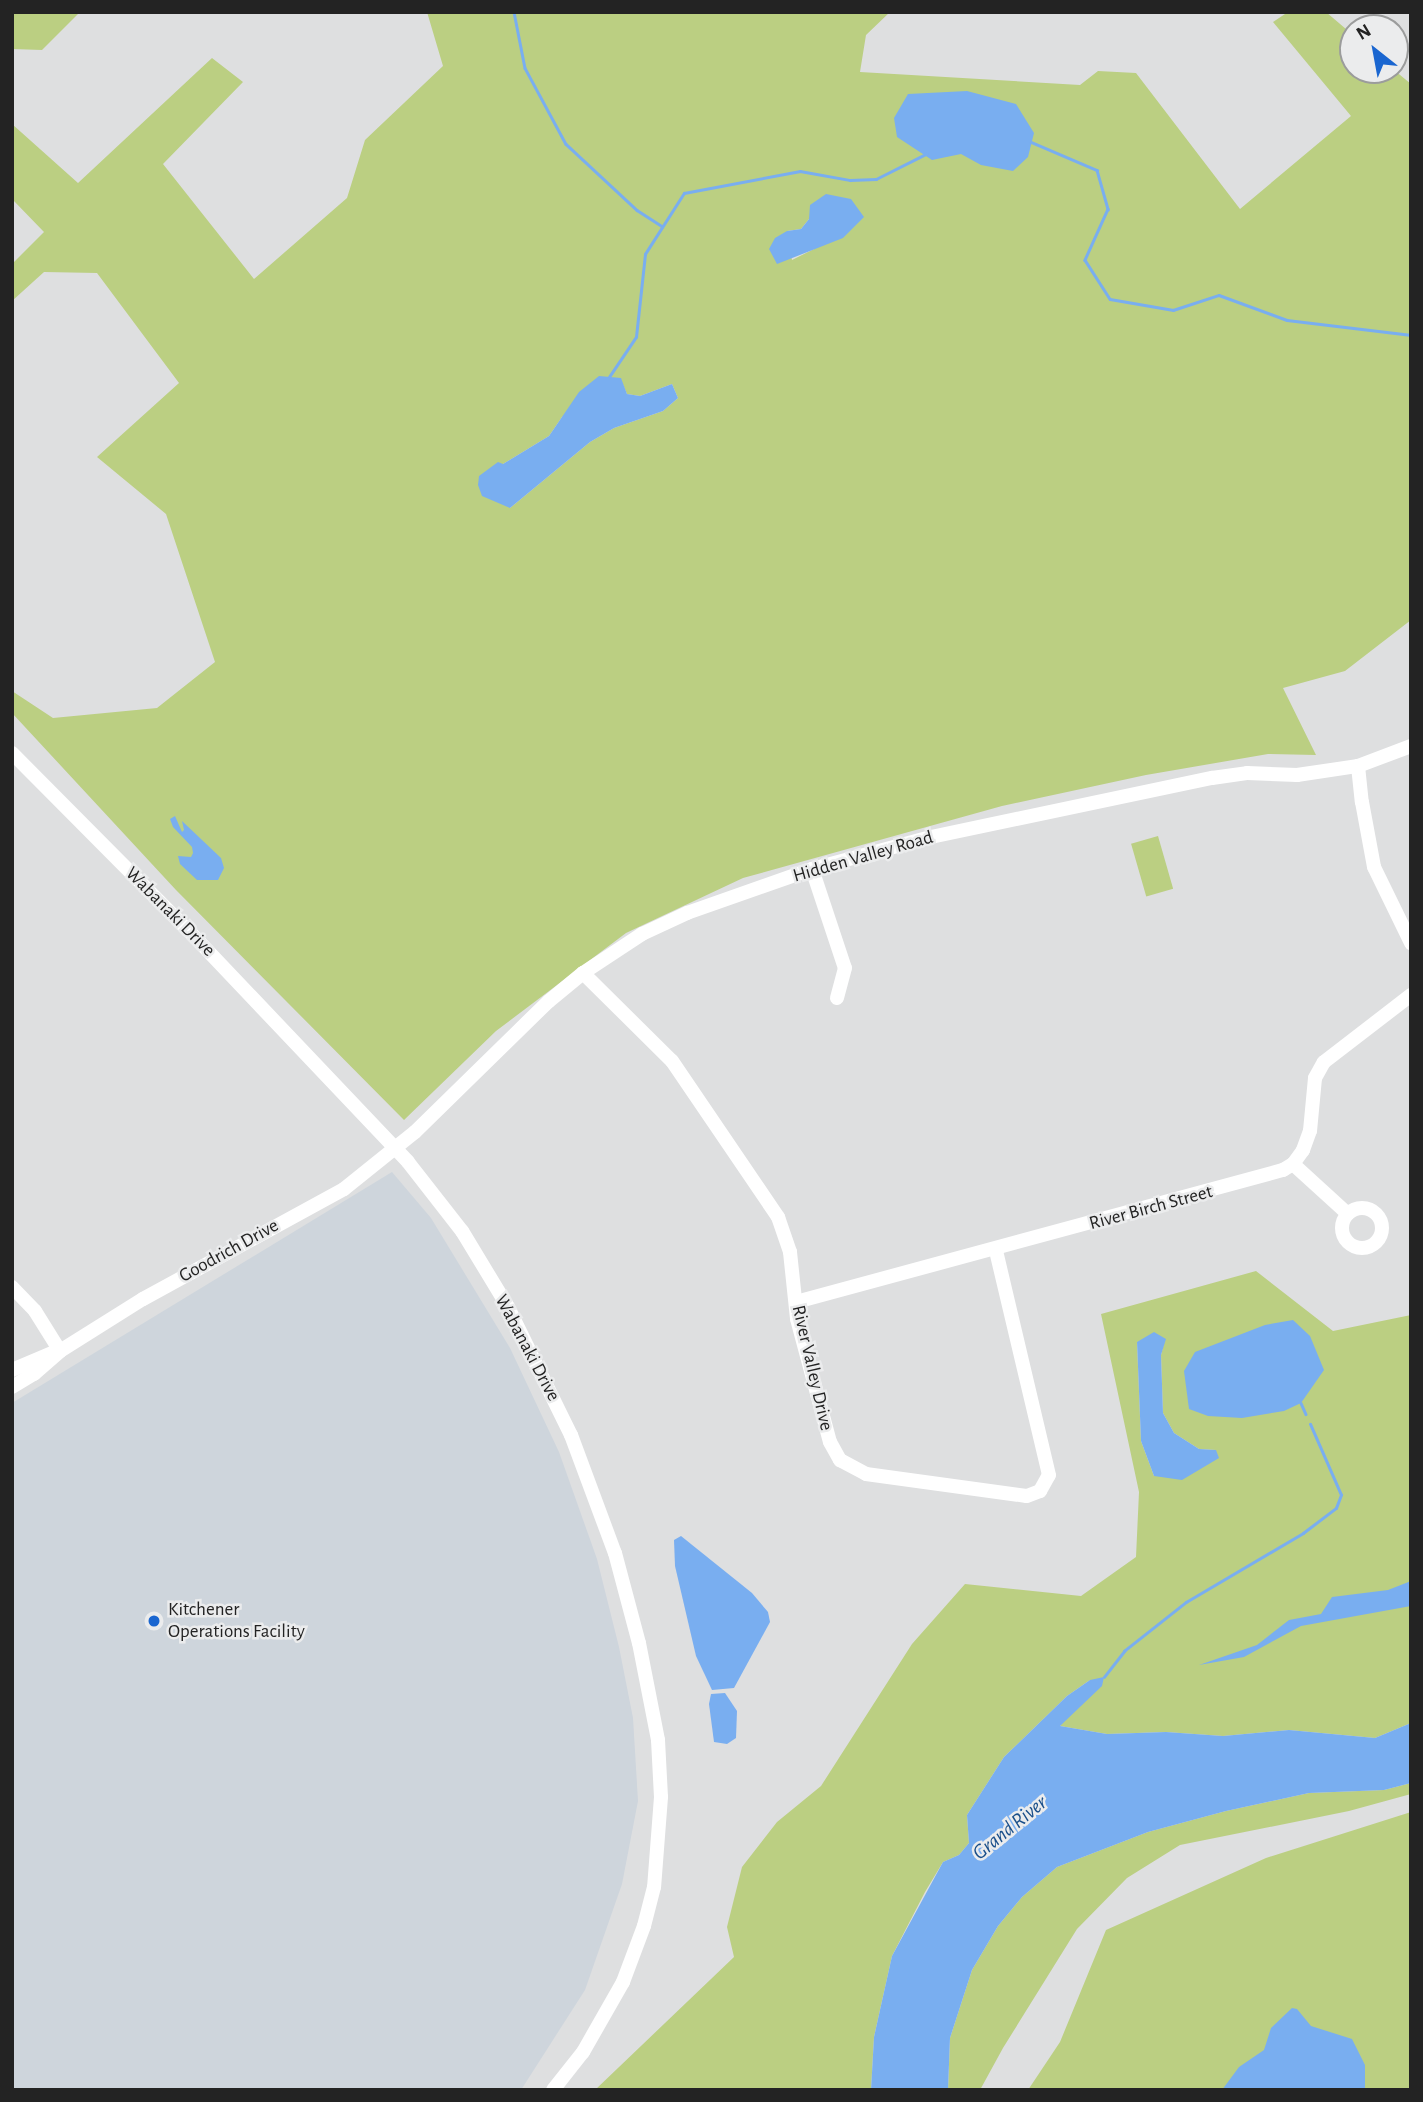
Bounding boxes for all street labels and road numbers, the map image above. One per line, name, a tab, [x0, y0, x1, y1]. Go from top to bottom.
street label: Hidden Valley Road	[790, 826, 936, 888]
street label: Wabanaki Drive	[120, 862, 220, 962]
street label: River Birch Street	[1087, 1181, 1215, 1235]
street label: Goodrich Drive	[175, 1214, 283, 1288]
street label: Wabanaki Drive	[489, 1291, 565, 1405]
street label: River Valley Drive	[786, 1303, 838, 1433]

